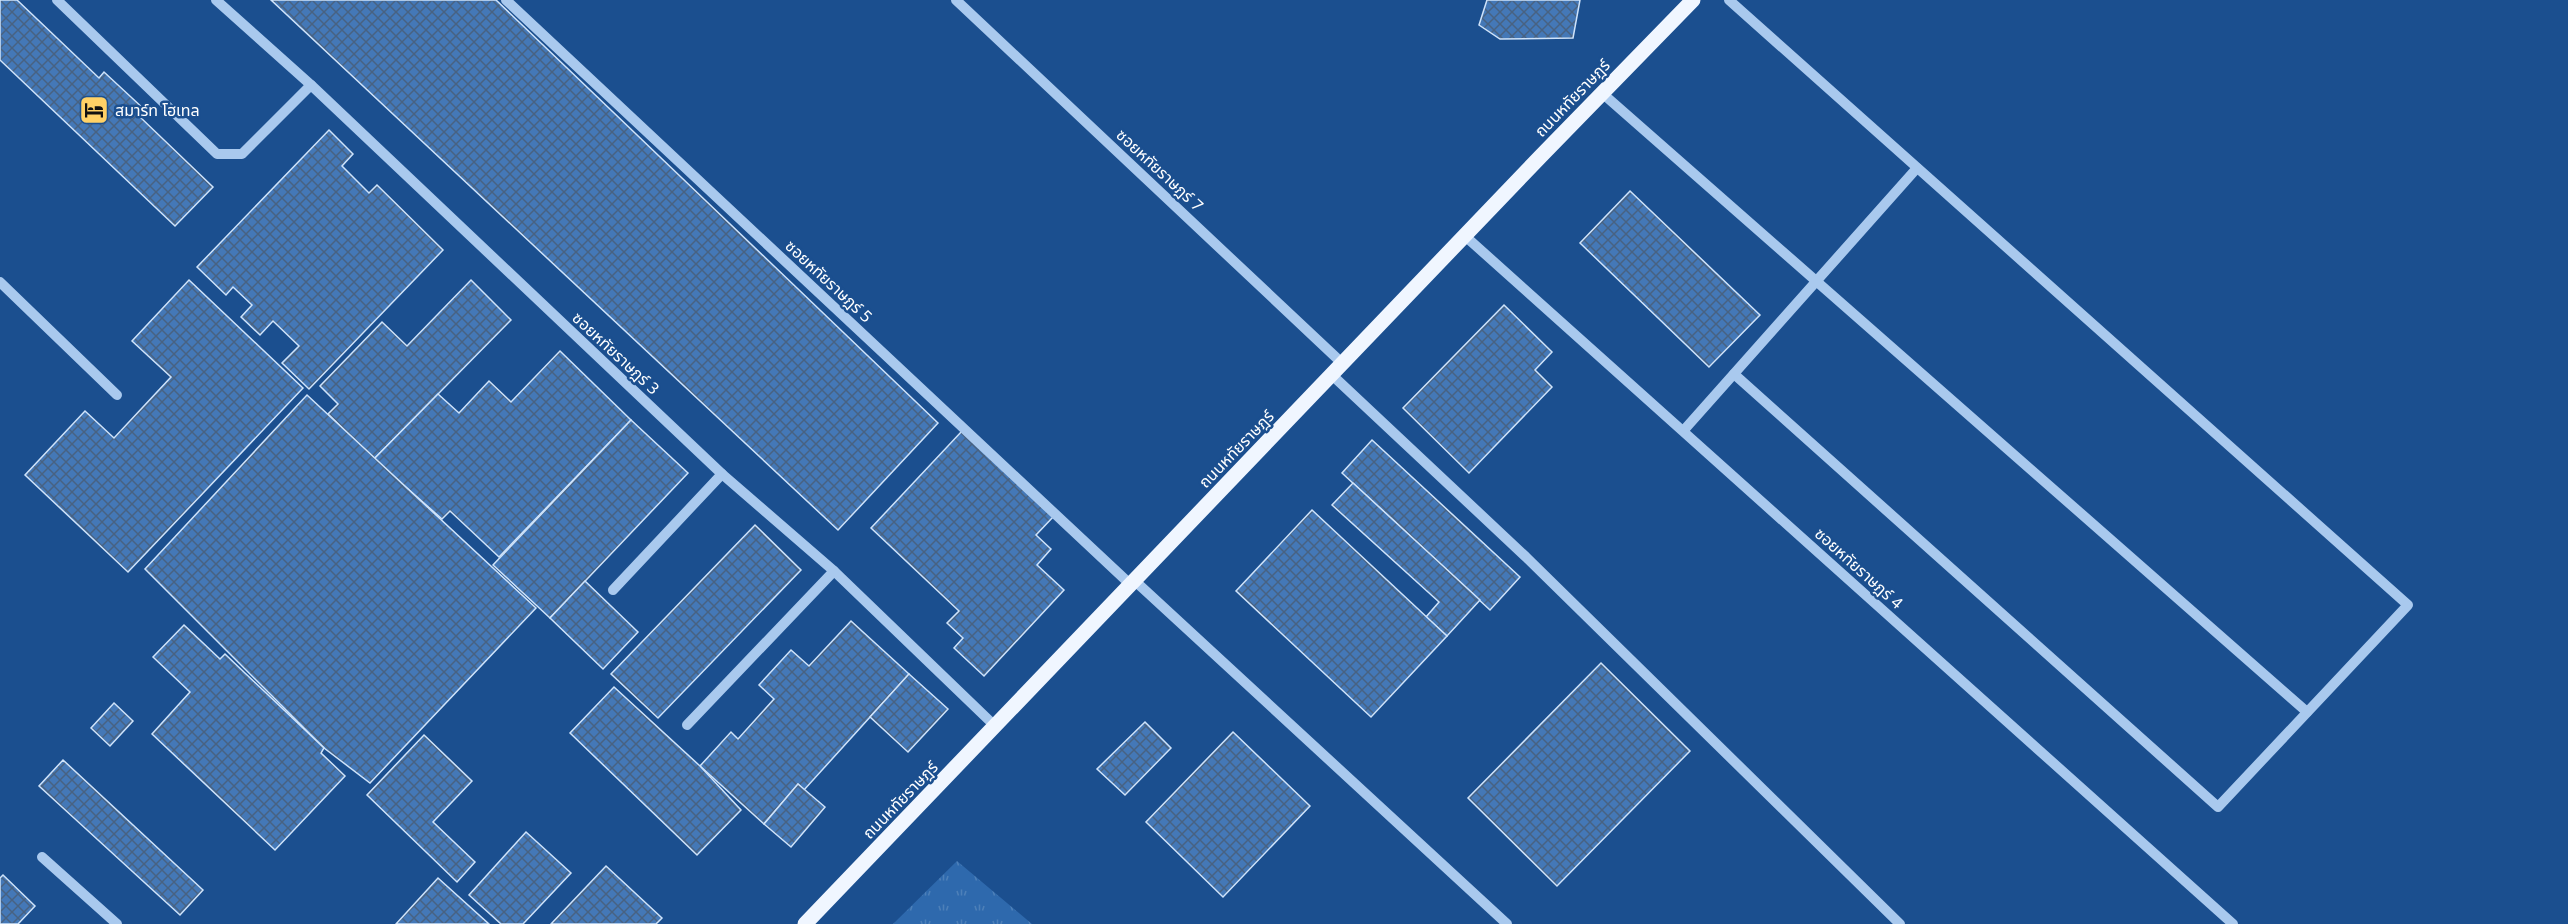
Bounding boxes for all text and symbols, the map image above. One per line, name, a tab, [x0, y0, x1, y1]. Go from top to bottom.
street label: ถนนหทัยราษฎร์	[1529, 54, 1615, 142]
hotel icon: สมาร์ท โฮเทล	[78, 94, 110, 126]
place label: สมาร์ท โฮเทล	[115, 99, 200, 121]
street label: ซอยหทัยราษฎร์ 7	[1112, 124, 1208, 216]
street label: ซอยหทัยราษฎร์ 5	[781, 235, 877, 327]
street label: ซอยหทัยราษฎร์ 3	[568, 307, 664, 399]
street label: ถนนหทัยราษฎร์	[1193, 405, 1279, 493]
street label: ซอยหทัยราษฎร์ 4	[1810, 523, 1908, 613]
street label: ถนนหทัยราษฎร์	[857, 756, 943, 844]

